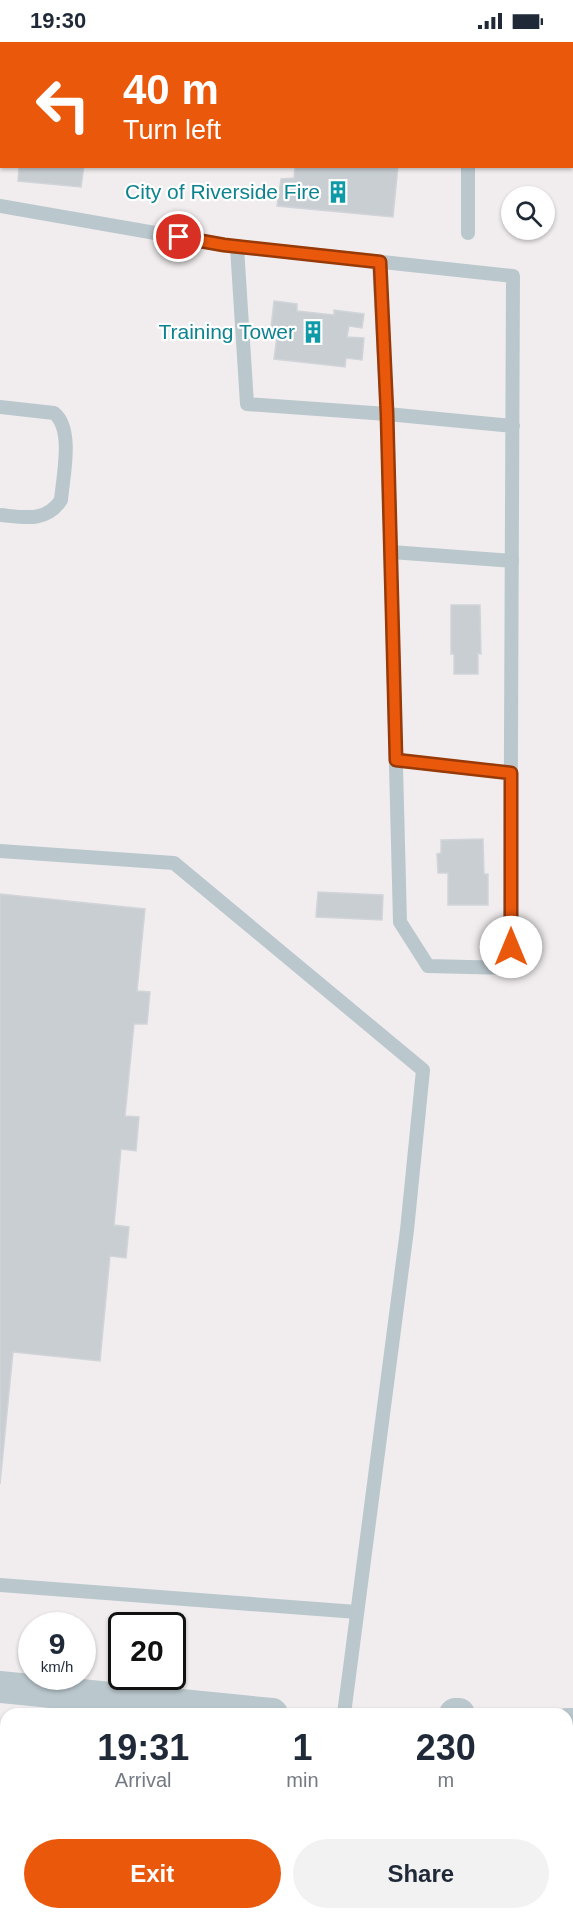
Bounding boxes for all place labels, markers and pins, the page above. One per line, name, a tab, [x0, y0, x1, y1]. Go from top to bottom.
building icon: City of Riverside Fire	[325, 179, 351, 205]
place label: City of Riverside Fire	[125, 180, 320, 203]
pin	[153, 211, 204, 262]
building icon: Training Tower	[300, 319, 326, 345]
place label: Training Tower	[158, 320, 295, 343]

